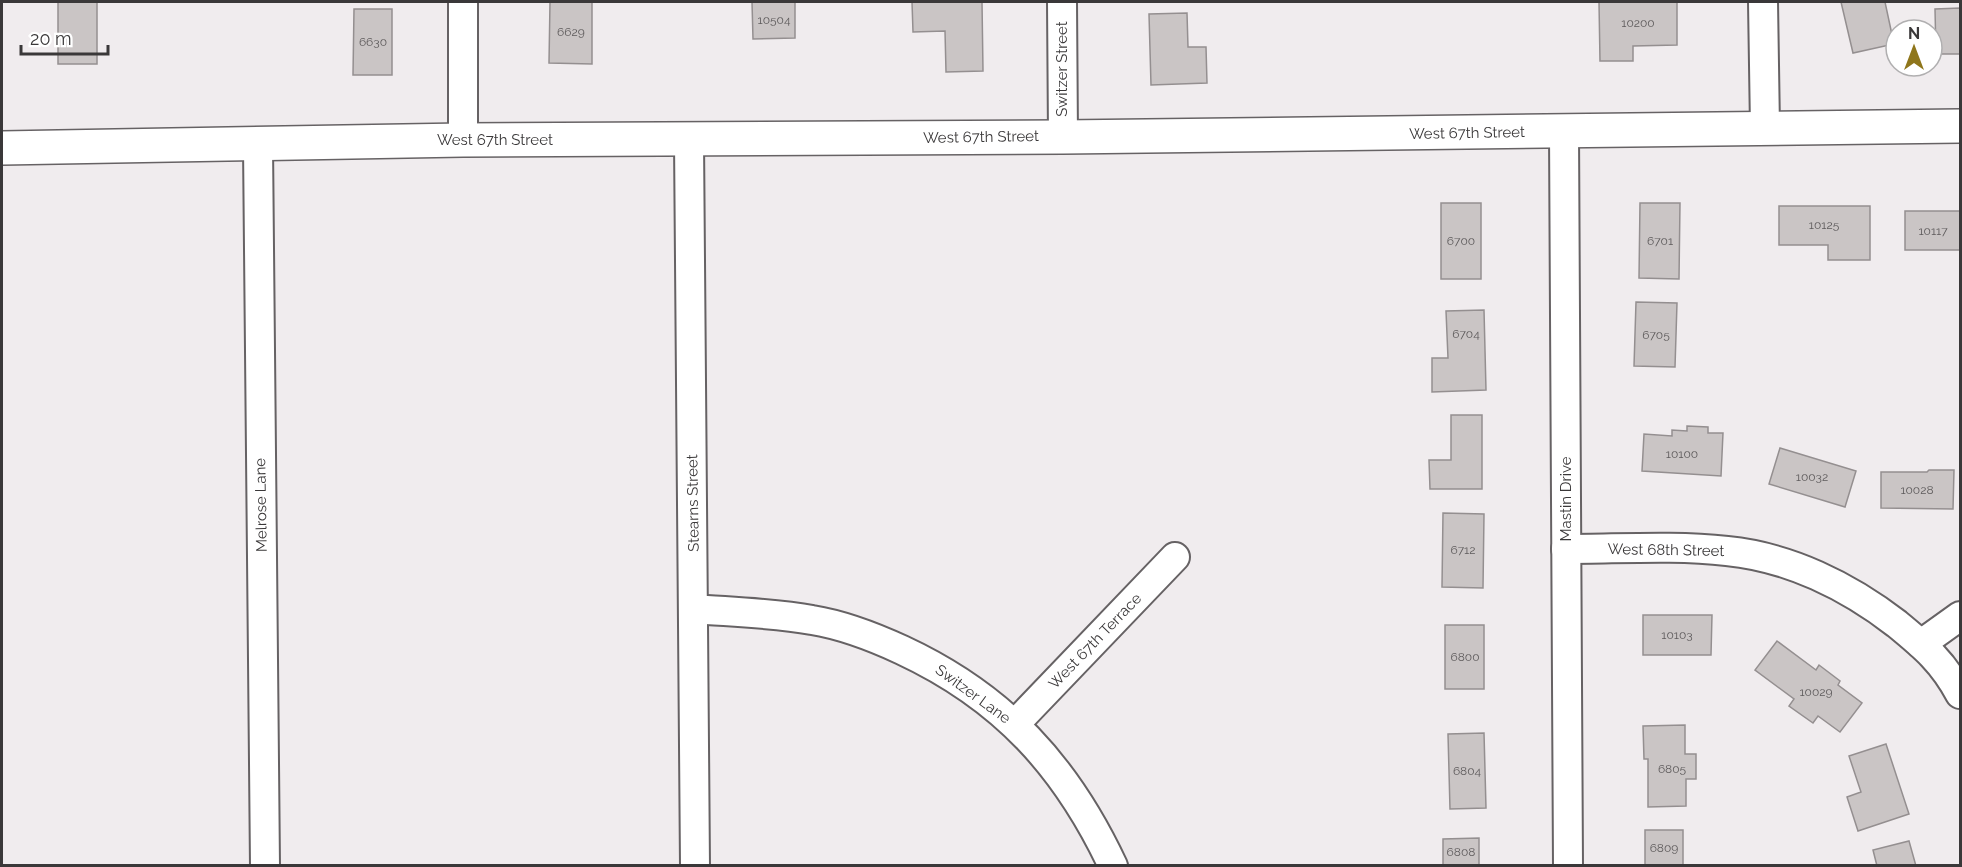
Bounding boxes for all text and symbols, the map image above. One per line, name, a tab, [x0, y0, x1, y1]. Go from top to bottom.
house number: 10504	[758, 13, 791, 27]
house number: 10200	[1621, 16, 1655, 30]
scale bar	[21, 18, 108, 56]
north arrow	[1884, 18, 1944, 78]
street label: Switzer Street	[1053, 21, 1071, 117]
text: N	[1908, 24, 1920, 43]
house number: 6629	[557, 25, 585, 39]
text: 20 m	[30, 28, 72, 49]
house number: 6630	[359, 35, 387, 49]
street label: West 67th Street	[1409, 123, 1525, 143]
street label: West 67th Street	[923, 127, 1039, 147]
street label: West 67th Street	[437, 131, 553, 149]
house number: 10125	[1809, 218, 1840, 232]
house number: 10117	[1918, 224, 1948, 238]
house number: 6700	[1447, 234, 1475, 248]
house number: 6701	[1647, 234, 1673, 248]
house number: 6704	[1452, 327, 1480, 341]
house number: 6705	[1642, 328, 1670, 342]
house number: 10100	[1666, 447, 1698, 461]
street label: Stearns Street	[683, 454, 703, 552]
street label: Mastin Drive	[1557, 456, 1575, 542]
street label: Melrose Lane	[251, 458, 271, 552]
house number: 10032	[1796, 470, 1828, 484]
house number: 10028	[1900, 483, 1934, 497]
street label: West 68th Street	[1607, 540, 1725, 560]
house number: 6712	[1450, 543, 1476, 557]
street label: West 67th Terrace	[1045, 589, 1145, 692]
house number: 10103	[1661, 628, 1693, 642]
house number: 6800	[1450, 650, 1480, 664]
street label: Switzer Lane	[932, 661, 1014, 727]
house number: 10029	[1799, 685, 1833, 699]
house number: 6805	[1658, 762, 1687, 776]
house number: 6804	[1453, 764, 1482, 778]
house number: 6809	[1650, 841, 1678, 855]
house number: 6808	[1447, 845, 1475, 859]

